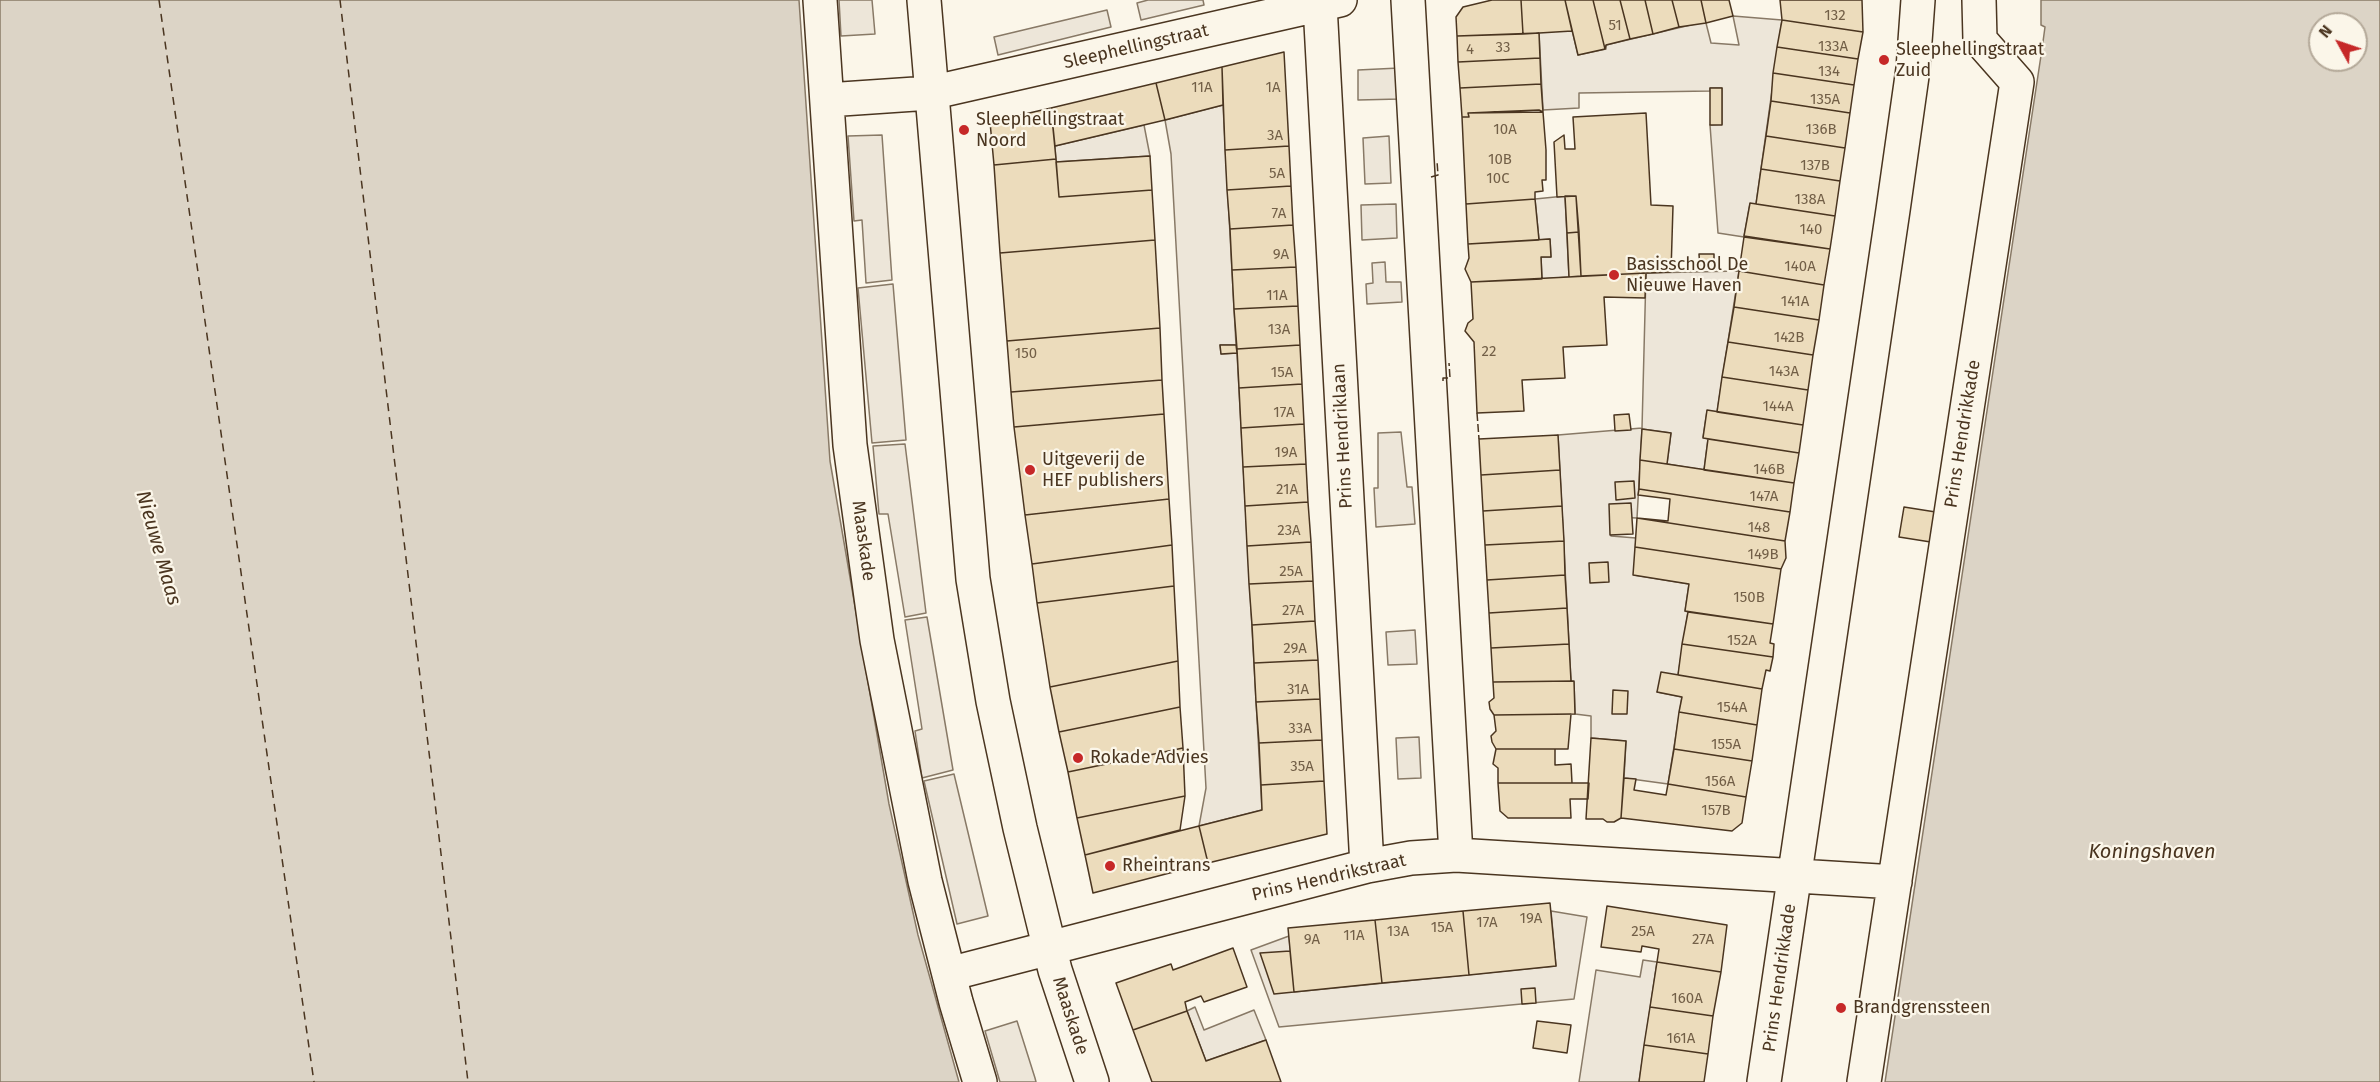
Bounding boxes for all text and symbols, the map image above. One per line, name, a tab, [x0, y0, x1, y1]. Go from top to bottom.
house number: 132	[1824, 7, 1846, 25]
north arrow	[2308, 12, 2368, 72]
house number: 51	[1608, 17, 1622, 35]
street label: Sleephellingstraat	[1061, 20, 1211, 74]
text: N	[2315, 21, 2336, 42]
house number: 133A	[1818, 38, 1848, 56]
house number: 33	[1496, 39, 1510, 57]
place label: Sleephellingstraat Zuid	[1896, 39, 2044, 82]
house number: 4	[1466, 41, 1474, 59]
marker: Sleephellingstraat Zuid	[1877, 53, 1891, 67]
house number: 134	[1818, 63, 1840, 81]
house number: 11A	[1191, 79, 1213, 97]
house number: 1A	[1265, 79, 1281, 97]
house number: 135A	[1810, 91, 1840, 109]
place label: Sleephellingstraat Noord	[976, 109, 1124, 152]
house number: 10A	[1493, 121, 1517, 139]
house number: 136B	[1805, 121, 1837, 139]
marker: Sleephellingstraat Noord	[957, 123, 971, 137]
house number: 3A	[1267, 127, 1283, 145]
house number: 10B	[1488, 151, 1512, 169]
house number: 137B	[1800, 157, 1830, 175]
house number: 5A	[1269, 165, 1285, 183]
house number: 10C	[1486, 170, 1510, 188]
house number: 138A	[1795, 191, 1825, 209]
house number: 7A	[1272, 205, 1286, 223]
house number: 140	[1800, 221, 1822, 239]
house number: 9A	[1273, 246, 1289, 264]
place label: Basisschool De Nieuwe Haven	[1626, 254, 1748, 296]
house number: 140A	[1784, 258, 1816, 276]
marker: Basisschool De Nieuwe Haven	[1607, 268, 1621, 282]
house number: 11A	[1266, 287, 1288, 305]
house number: 141A	[1781, 293, 1809, 311]
house number: 13A	[1268, 321, 1290, 339]
house number: 142B	[1774, 329, 1804, 347]
house number: 22	[1482, 343, 1496, 361]
house number: 150	[1015, 345, 1037, 363]
street label: Prins Hendrikkade	[1941, 358, 1985, 510]
street label: Prins Hendriklaan	[1328, 363, 1358, 509]
house number: 143A	[1769, 363, 1799, 381]
house number: 15A	[1271, 364, 1293, 382]
house number: 144A	[1762, 398, 1794, 416]
house number: 17A	[1273, 404, 1295, 422]
house number: 19A	[1275, 444, 1297, 462]
place label: Uitgeverij de HEF publishers	[1042, 449, 1164, 492]
house number: 146B	[1753, 461, 1785, 479]
marker: Uitgeverij de HEF publishers	[1023, 463, 1037, 477]
house number: 21A	[1276, 481, 1298, 499]
water label: Nieuwe Maas	[130, 488, 186, 608]
house number: 147A	[1750, 488, 1778, 506]
street label: Maaskade	[847, 499, 879, 583]
house number: 148	[1748, 519, 1770, 537]
house number: 23A	[1277, 522, 1301, 540]
house number: 149B	[1747, 546, 1779, 564]
house number: 25A	[1279, 563, 1303, 581]
house number: 150B	[1733, 589, 1765, 607]
house number: 27A	[1282, 602, 1304, 620]
house number: 152A	[1727, 632, 1757, 650]
house number: 29A	[1283, 640, 1307, 658]
house number: 31A	[1287, 681, 1309, 699]
house number: 154A	[1717, 699, 1747, 717]
house number: 33A	[1288, 720, 1312, 738]
house number: 155A	[1711, 736, 1741, 754]
place label: Rokade Advies	[1090, 747, 1208, 769]
marker: Rokade Advies	[1071, 751, 1085, 765]
house number: 35A	[1290, 758, 1314, 776]
house number: 156A	[1705, 773, 1735, 791]
house number: 157B	[1701, 802, 1731, 820]
water label: Koningshaven	[2088, 840, 2216, 864]
street label: Prins Hendrikstraat	[1250, 850, 1408, 906]
place label: Rheintrans	[1122, 855, 1210, 877]
marker: Rheintrans	[1103, 859, 1117, 873]
street label: Prins Hendrikkade	[1759, 902, 1801, 1054]
house number: 19A	[1520, 910, 1542, 928]
house number: 17A	[1476, 914, 1498, 932]
house number: 15A	[1431, 919, 1453, 937]
house number: 13A	[1387, 923, 1409, 941]
house number: 25A	[1631, 923, 1655, 941]
house number: 11A	[1343, 927, 1365, 945]
house number: 9A	[1304, 931, 1320, 949]
house number: 27A	[1692, 931, 1714, 949]
street label: Maaskade	[1047, 974, 1093, 1058]
house number: 160A	[1671, 990, 1703, 1008]
place label: Brandgrenssteen	[1853, 997, 1991, 1019]
marker: Brandgrenssteen	[1834, 1001, 1848, 1015]
house number: 161A	[1667, 1030, 1695, 1048]

